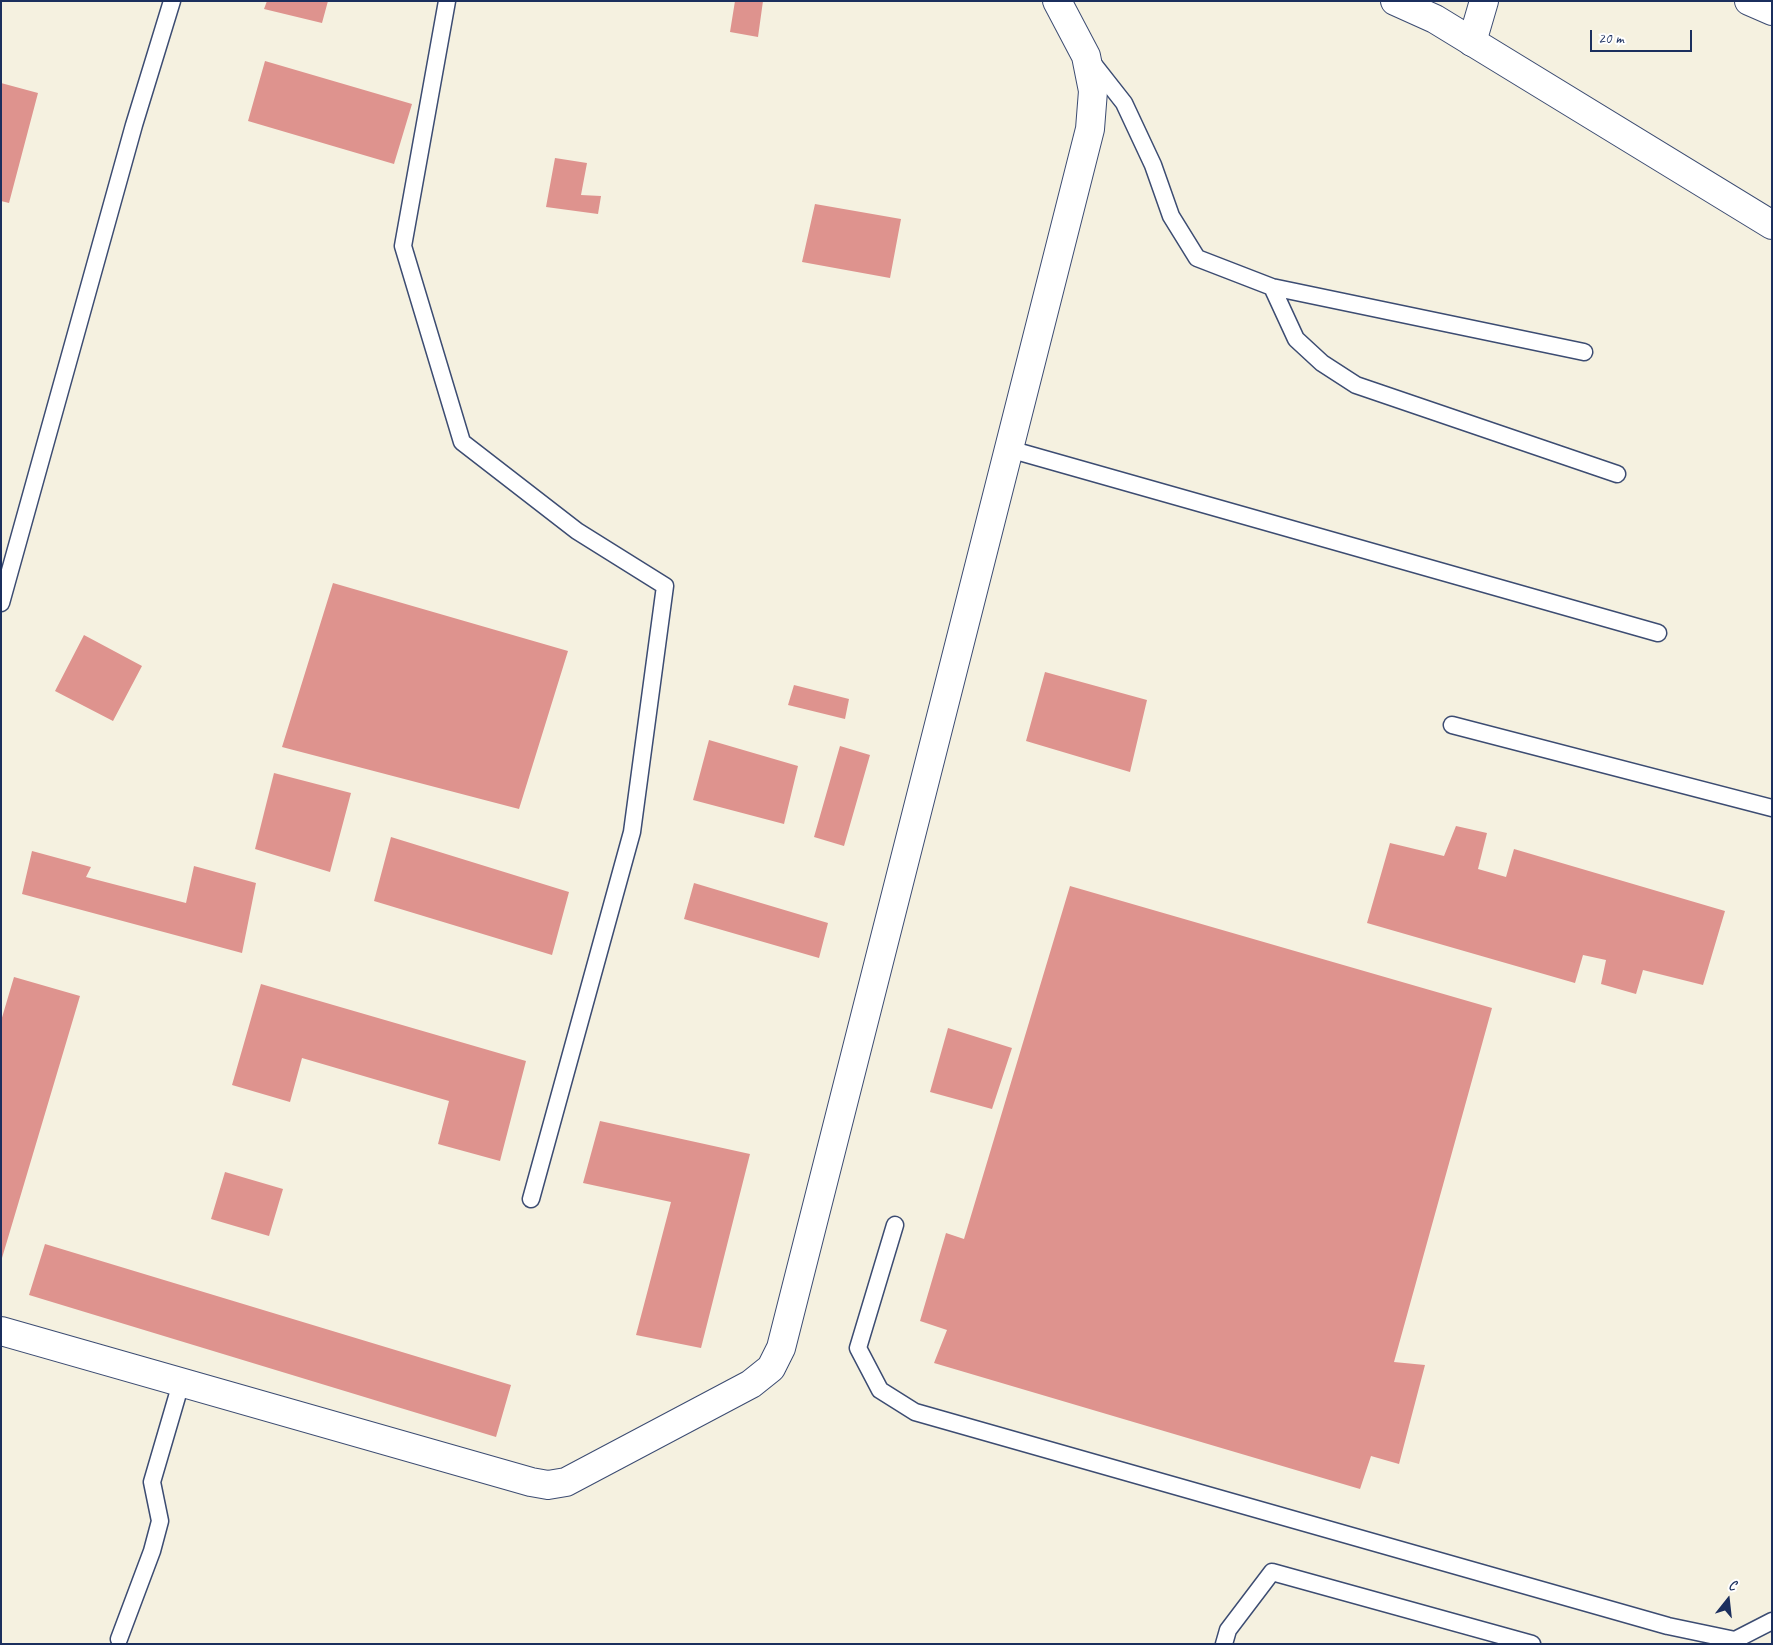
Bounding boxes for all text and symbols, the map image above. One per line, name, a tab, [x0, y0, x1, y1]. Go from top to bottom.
scale bar	[1593, 20, 1696, 52]
text: 20 m	[1598, 29, 1624, 48]
north arrow	[1703, 1575, 1753, 1625]
text: С	[1727, 1576, 1738, 1594]

